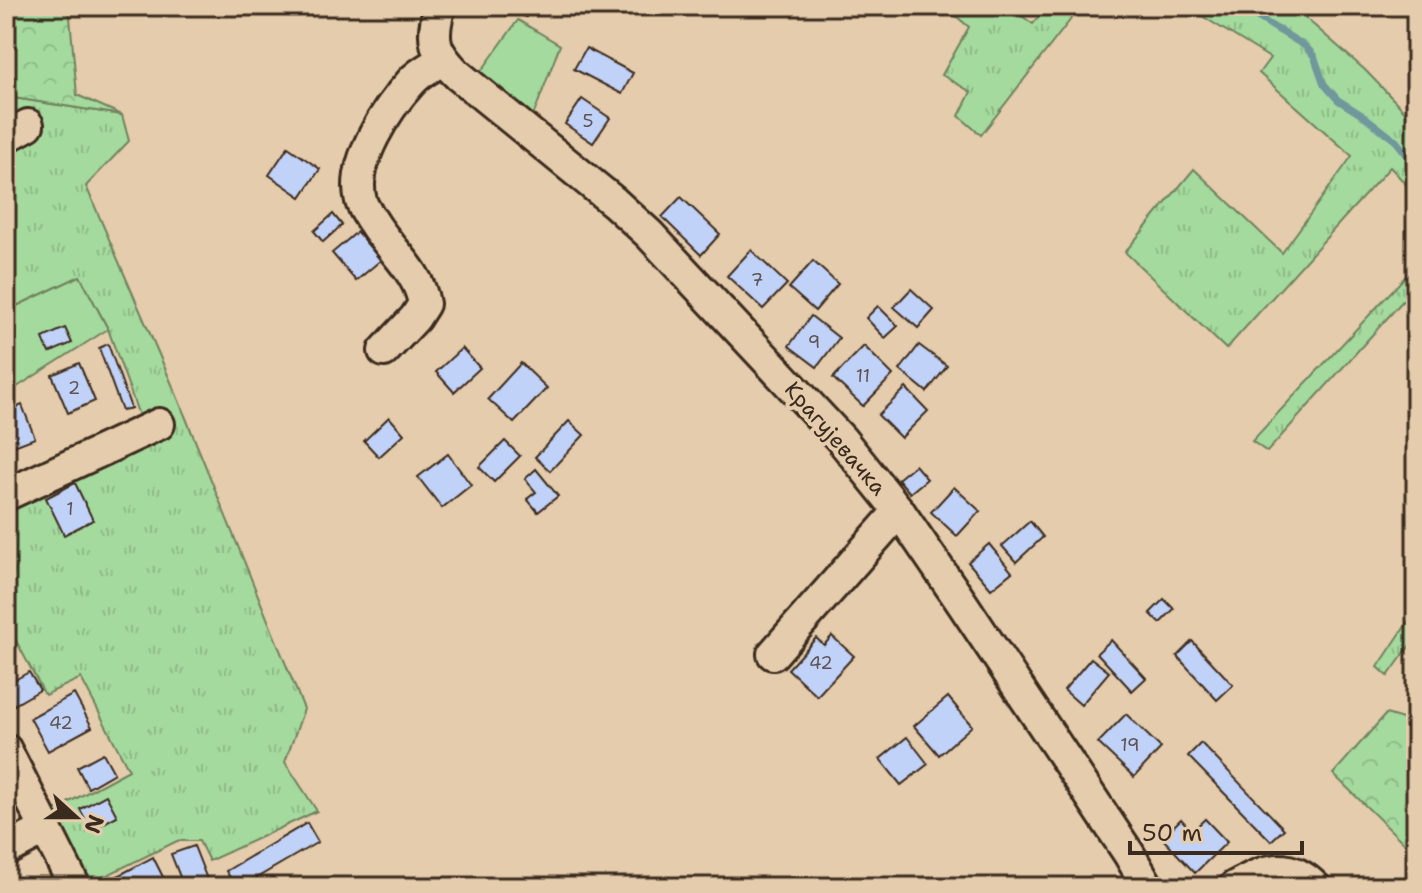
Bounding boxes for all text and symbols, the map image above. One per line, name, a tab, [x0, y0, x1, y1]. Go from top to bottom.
house number: 5	[582, 109, 594, 133]
house number: 7	[751, 268, 763, 292]
house number: 9	[808, 330, 820, 354]
house number: 11	[856, 364, 870, 388]
street label: Крагујевачка	[778, 375, 893, 502]
house number: 2	[68, 376, 80, 400]
house number: 1	[66, 497, 74, 521]
house number: 42	[809, 651, 833, 675]
house number: 42	[49, 711, 73, 735]
house number: 19	[1120, 733, 1140, 757]
north arrow	[36, 777, 116, 857]
scale bar	[1130, 805, 1302, 855]
text: N	[78, 811, 111, 837]
text: 50 m	[1142, 817, 1202, 849]

